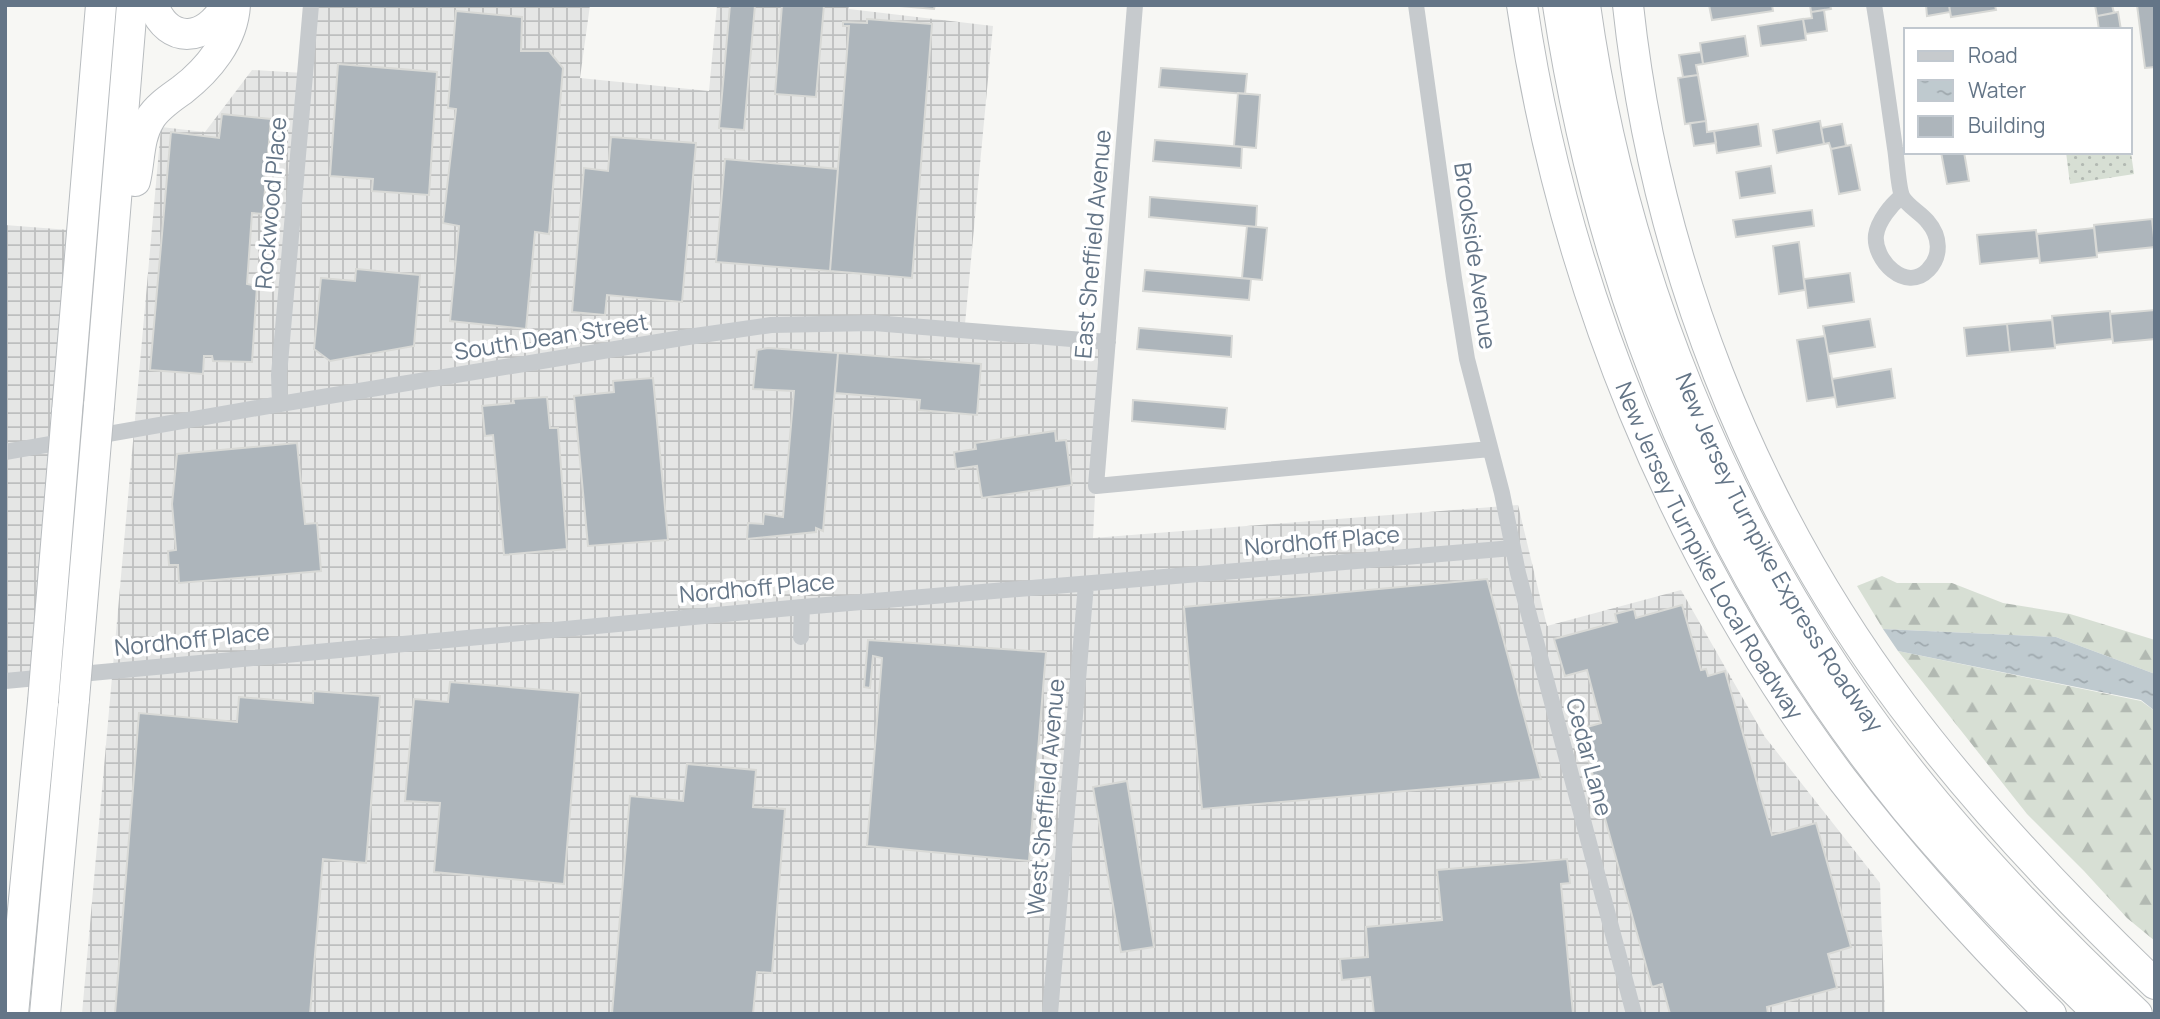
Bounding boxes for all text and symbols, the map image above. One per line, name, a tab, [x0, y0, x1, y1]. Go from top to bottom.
legend	[1904, 28, 2132, 154]
text: Road	[1968, 41, 2018, 69]
text: Water	[1968, 76, 2027, 104]
text: Building	[1968, 111, 2045, 139]
street label: Rockwood Place	[247, 115, 293, 290]
street label: East Sheffield Avenue	[1066, 128, 1118, 360]
street label: Brookside Avenue	[1447, 160, 1505, 351]
street label: South Dean Street	[451, 305, 650, 367]
street label: New Jersey Turnpike Express Roadway	[1668, 368, 1892, 738]
street label: New Jersey Turnpike Local Roadway	[1609, 377, 1812, 726]
street label: Nordhoff Place	[1243, 517, 1401, 563]
street label: Nordhoff Place	[678, 564, 836, 610]
street label: Nordhoff Place	[113, 615, 271, 663]
street label: West Sheffield Avenue	[1019, 677, 1071, 917]
street label: Cedar Lane	[1559, 694, 1621, 819]

